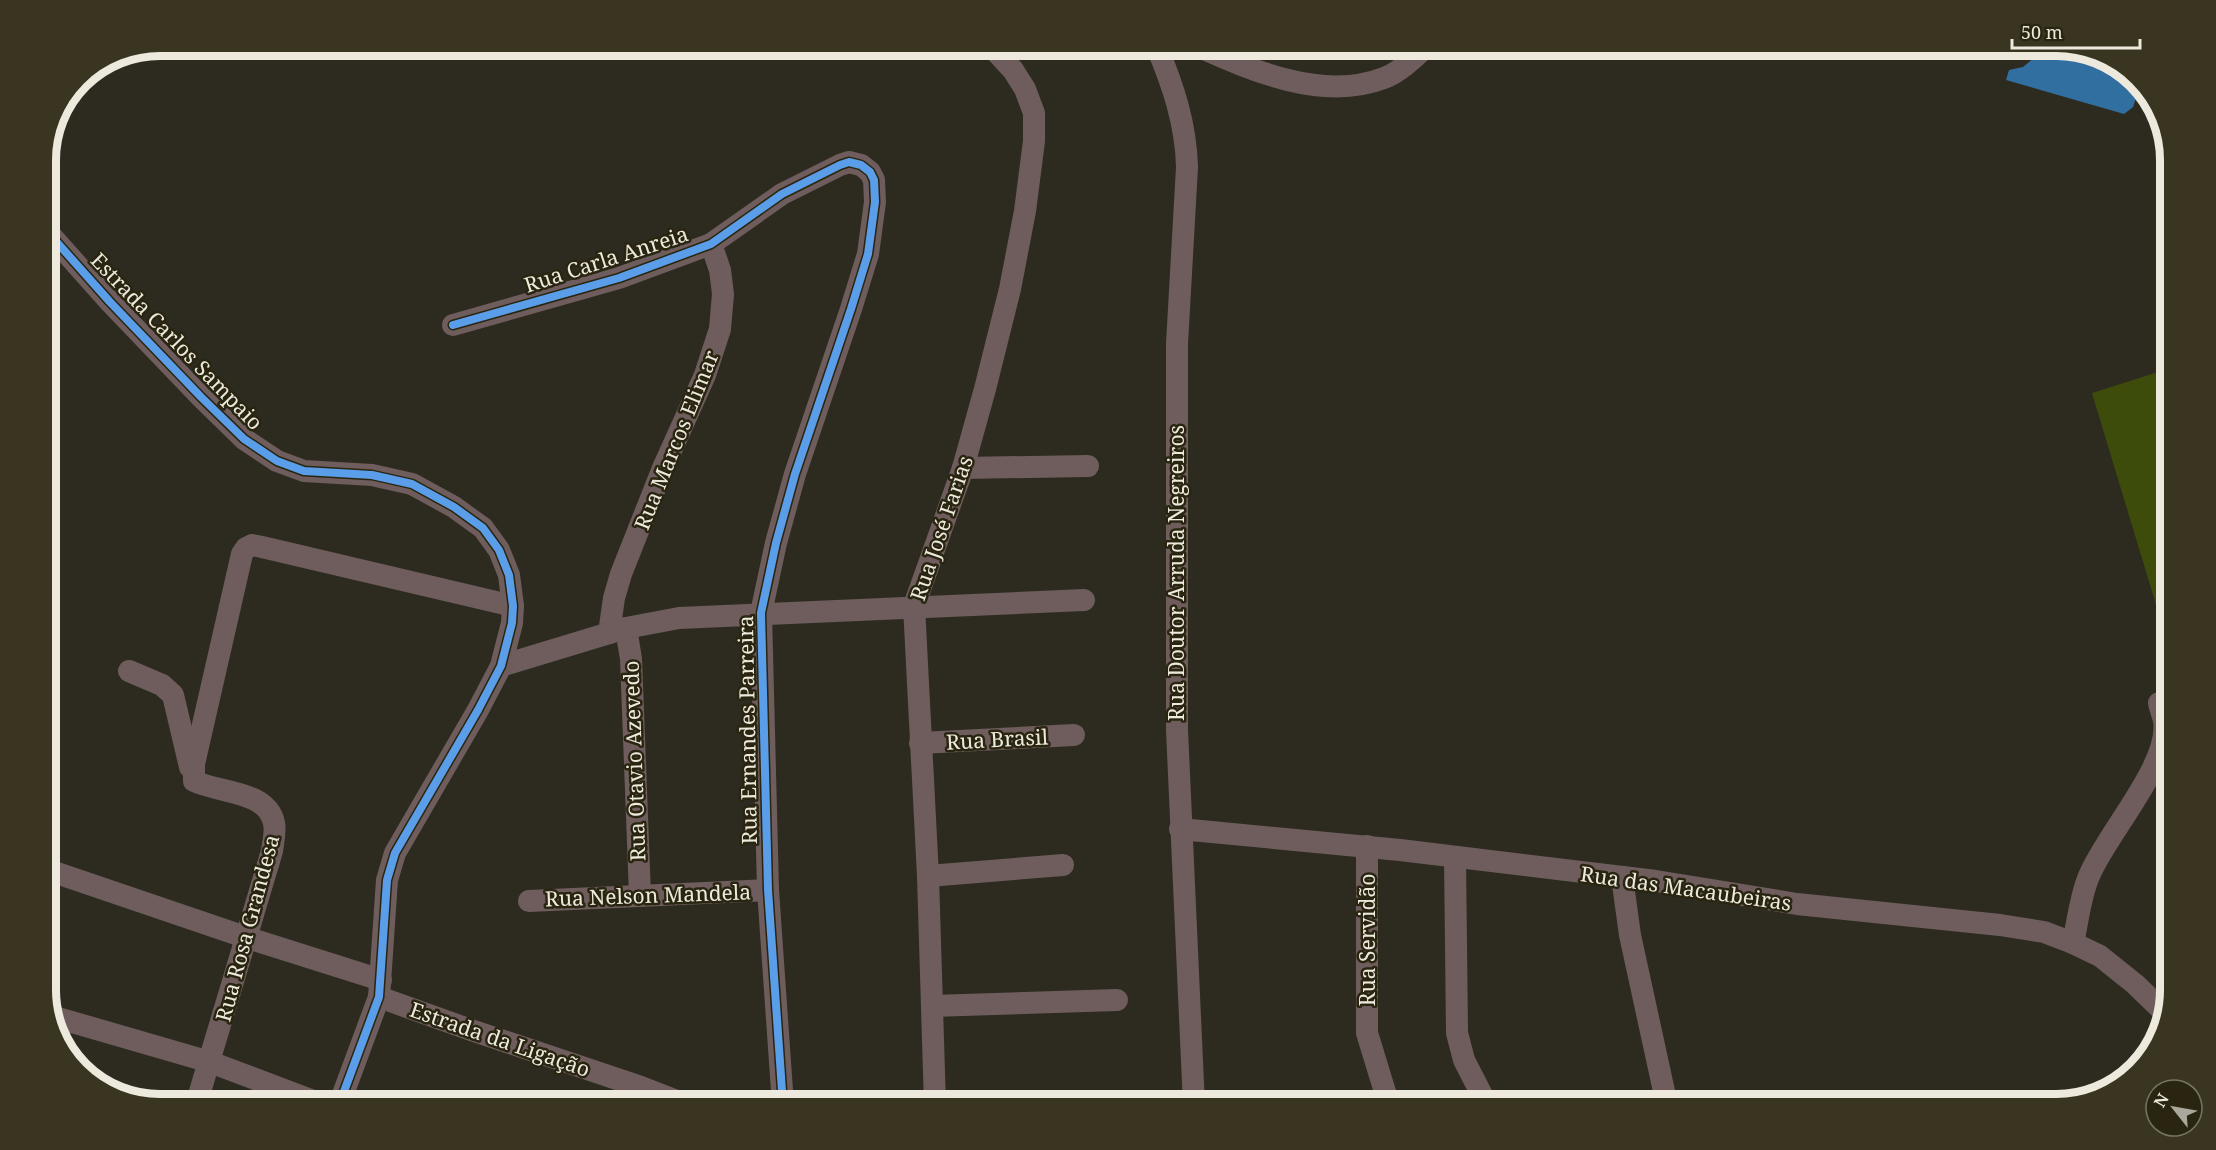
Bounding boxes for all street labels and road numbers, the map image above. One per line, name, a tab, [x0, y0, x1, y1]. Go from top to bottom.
street label: Rua Carla Anreia	[520, 219, 692, 299]
street label: Estrada Carlos Sampaio	[85, 246, 269, 436]
street label: Rua Marcos Elimar	[627, 346, 725, 534]
street label: Rua Doutor Arruda Negreiros	[1162, 425, 1190, 721]
street label: Rua José Farias	[903, 452, 979, 604]
street label: Rua Ernandes Parreira	[731, 615, 763, 845]
street label: Rua Otavio Azevedo	[617, 660, 651, 862]
street label: Rua Brasil	[945, 722, 1049, 756]
street label: Rua Rosa Grandesa	[209, 832, 285, 1024]
street label: Rua das Macaubeiras	[1579, 859, 1793, 917]
street label: Rua Servidão	[1353, 874, 1381, 1006]
street label: Rua Nelson Mandela	[544, 877, 752, 913]
street label: Estrada da Ligação	[406, 995, 594, 1083]

